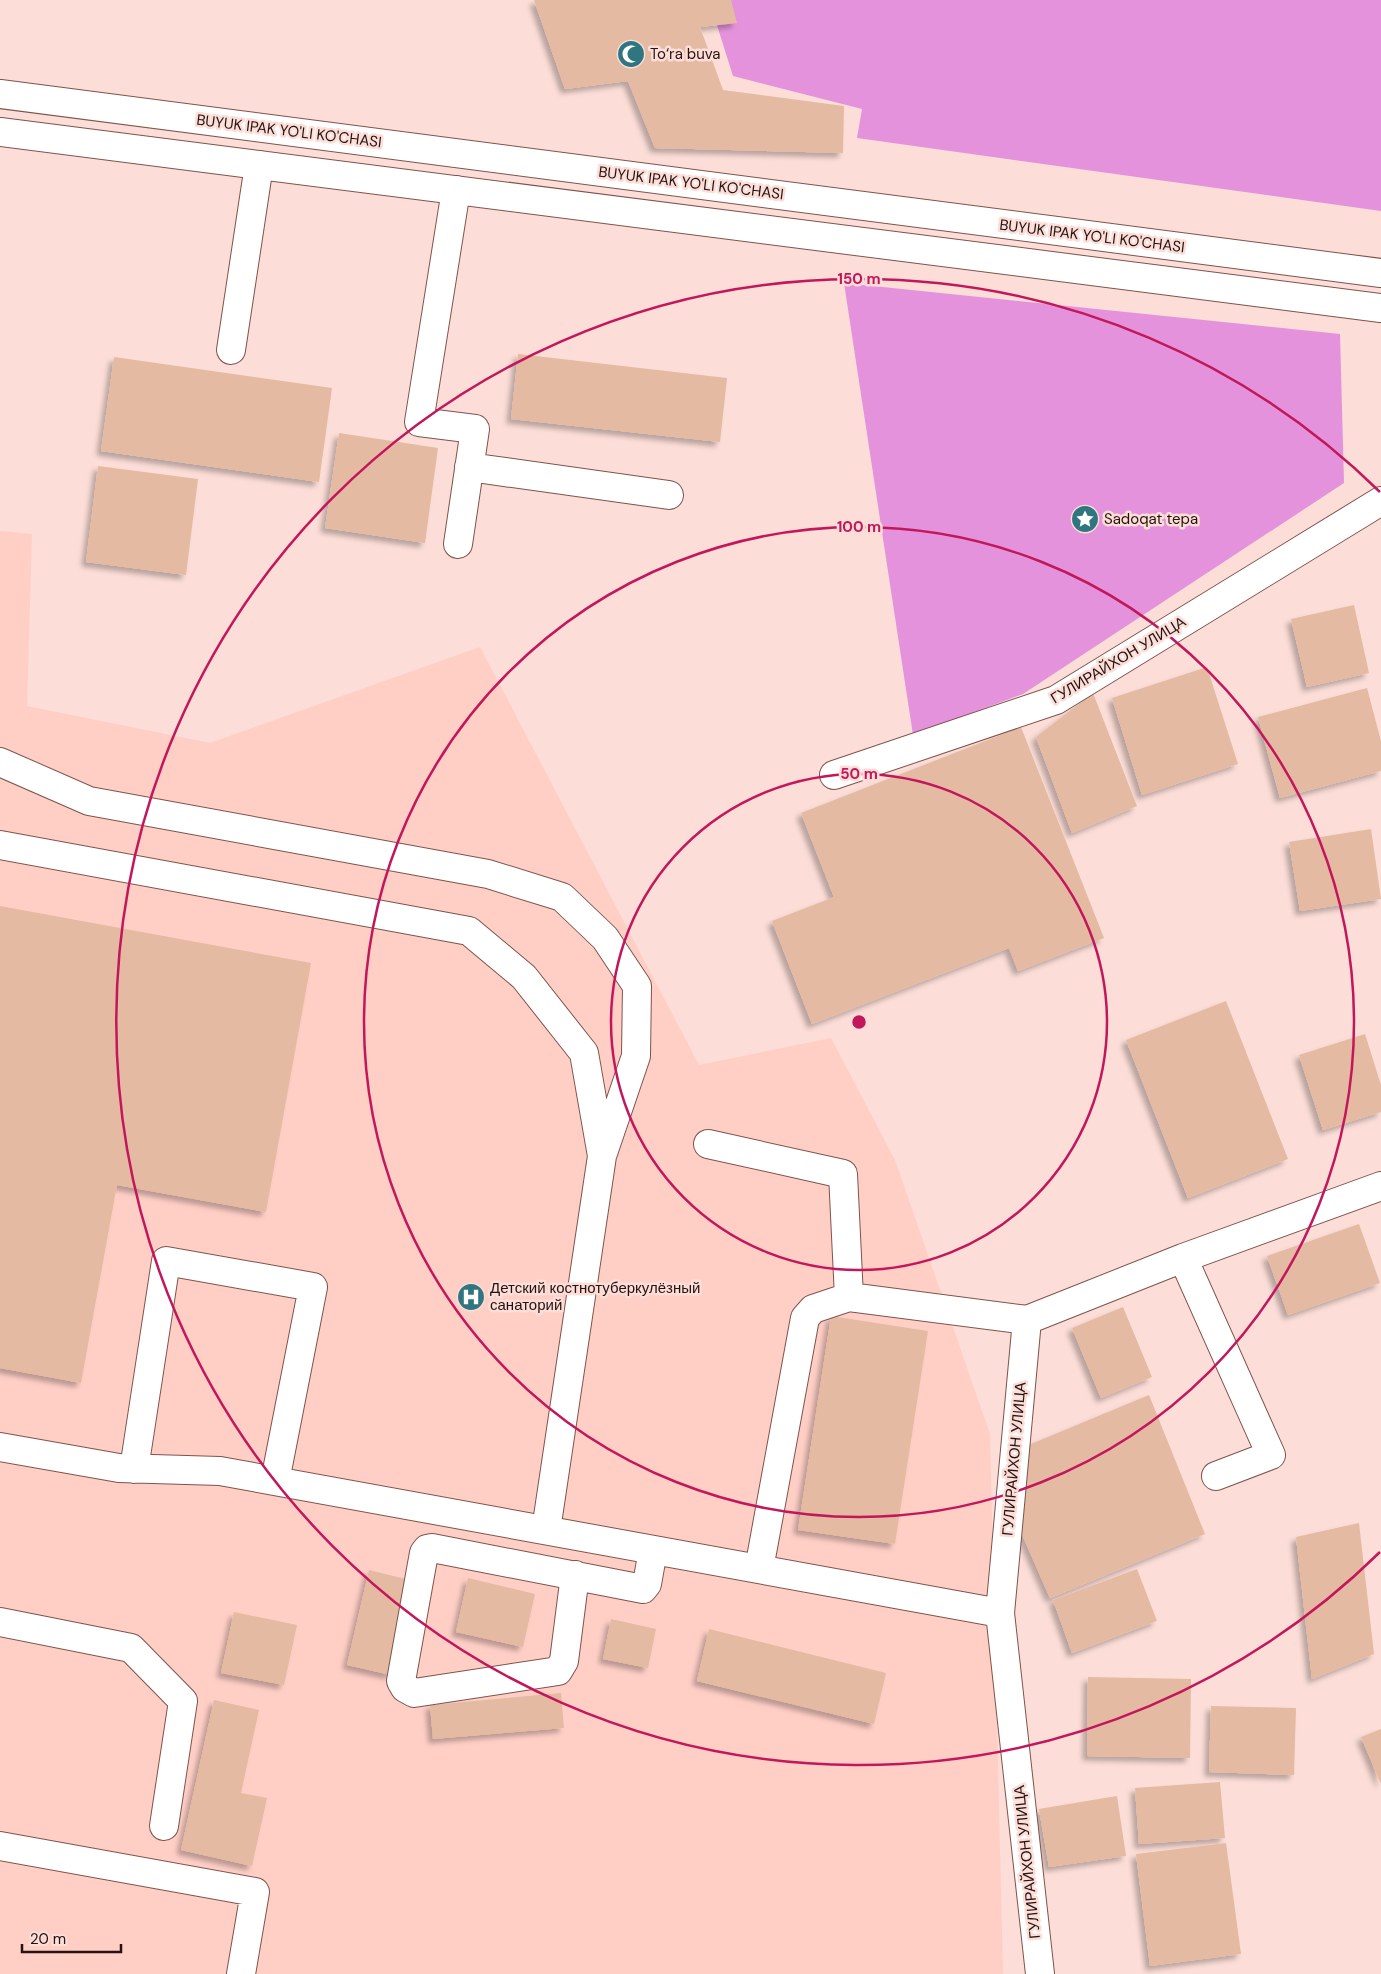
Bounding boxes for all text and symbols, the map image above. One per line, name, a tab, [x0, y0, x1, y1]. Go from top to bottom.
mosque icon: To‘ra buva	[616, 39, 646, 69]
place label: To‘ra buva	[650, 44, 721, 64]
street label: BUYUK IPAK YO'LI KO'CHASI	[195, 110, 383, 152]
street label: BUYUK IPAK YO'LI KO'CHASI	[597, 162, 785, 204]
street label: BUYUK IPAK YO'LI KO'CHASI	[998, 215, 1186, 257]
text: 150 m	[838, 269, 881, 289]
place icon: Sadoqat tepa	[1070, 504, 1100, 534]
place label: Sadoqat tepa	[1104, 509, 1198, 529]
text: 100 m	[837, 517, 881, 537]
street label: ГУЛИРАЙХОН УЛИЦА	[1047, 612, 1189, 708]
text: 50 m	[840, 764, 878, 784]
centre of rings	[850, 1013, 868, 1031]
place label: Детский костнотуберкулёзный санаторий	[490, 1278, 700, 1315]
hospital icon: Детский костнотуберкулёзный санаторий	[456, 1282, 486, 1312]
street label: ГУЛИРАЙХОН УЛИЦА	[997, 1381, 1031, 1537]
street label: ГУЛИРАЙХОН УЛИЦА	[1009, 1784, 1045, 1940]
scale bar	[22, 1922, 121, 1954]
text: 20 m	[30, 1929, 66, 1949]

